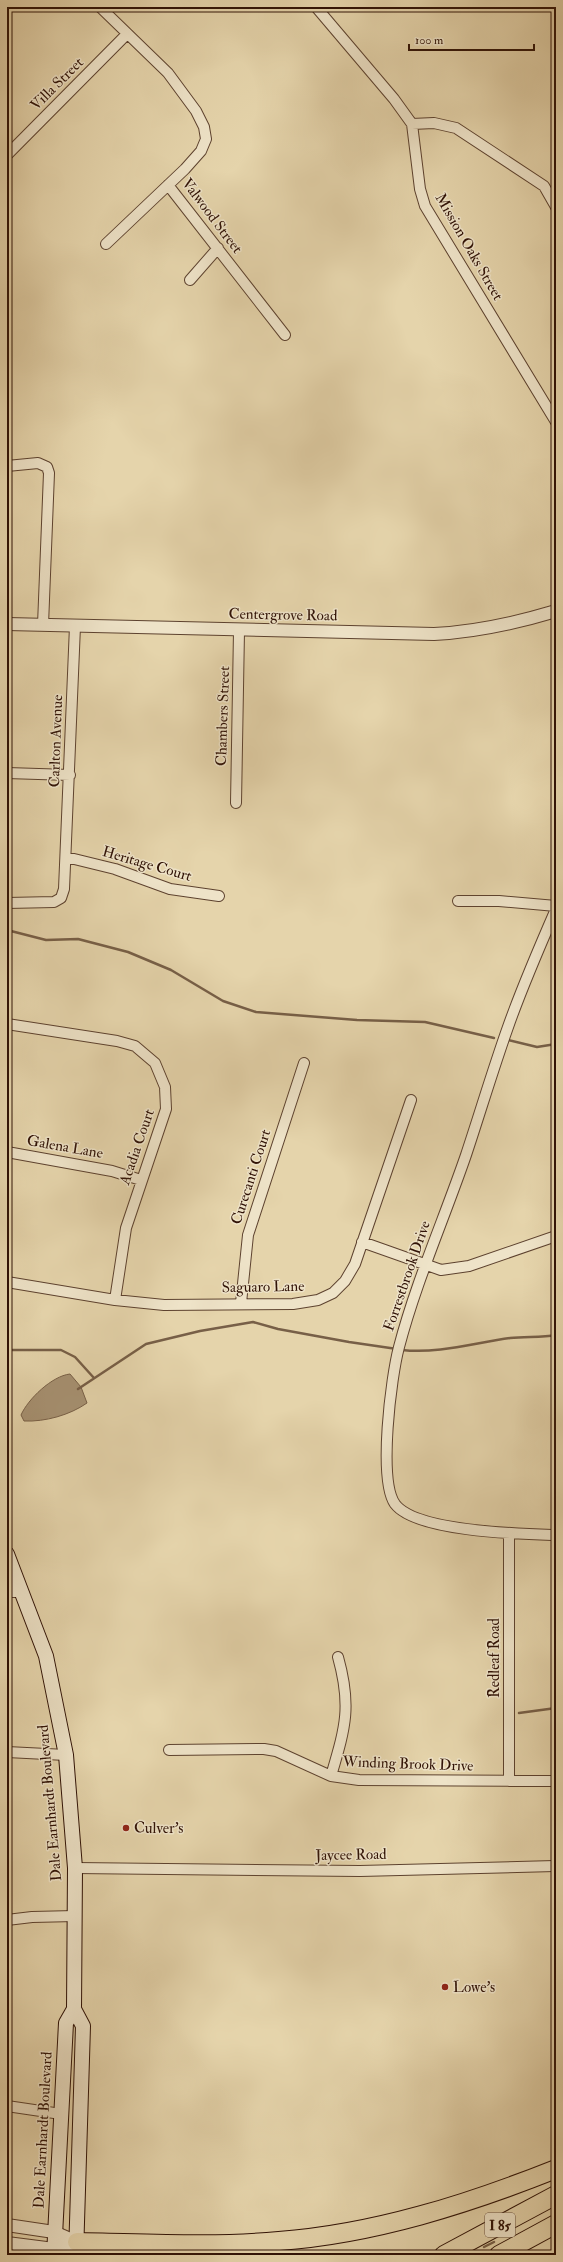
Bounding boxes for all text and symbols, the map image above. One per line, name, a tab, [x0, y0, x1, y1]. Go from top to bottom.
scale bar	[409, 26, 534, 52]
text: 100 m	[415, 33, 444, 48]
street label: Villa Street	[26, 53, 88, 115]
street label: Valwood Street	[177, 175, 247, 258]
street label: Mission Oaks Street	[431, 190, 507, 304]
street label: Centergrove Road	[228, 605, 338, 625]
street label: Chambers Street	[212, 665, 234, 766]
street label: Carlton Avenue	[45, 694, 67, 788]
street label: Heritage Court	[100, 842, 194, 886]
street label: Acadia Court	[115, 1106, 159, 1188]
street label: Curecanti Court	[227, 1127, 275, 1227]
street label: Galena Lane	[25, 1131, 105, 1163]
street label: Forrestbrook Drive	[379, 1218, 435, 1334]
street label: Saguaro Lane	[221, 1277, 305, 1297]
street label: Redleaf Road	[485, 1617, 504, 1698]
street label: Dale Earnhardt Boulevard	[34, 1723, 66, 1882]
street label: Winding Brook Drive	[341, 1752, 474, 1776]
place label: Culver's	[134, 1819, 183, 1838]
marker: Culver's	[121, 1823, 131, 1833]
street label: Jaycee Road	[314, 1845, 387, 1866]
place label: Lowe's	[453, 1978, 495, 1997]
marker: Lowe's	[440, 1982, 450, 1992]
street label: Dale Earnhardt Boulevard	[29, 2050, 57, 2209]
road number: I 85	[485, 2213, 515, 2237]

